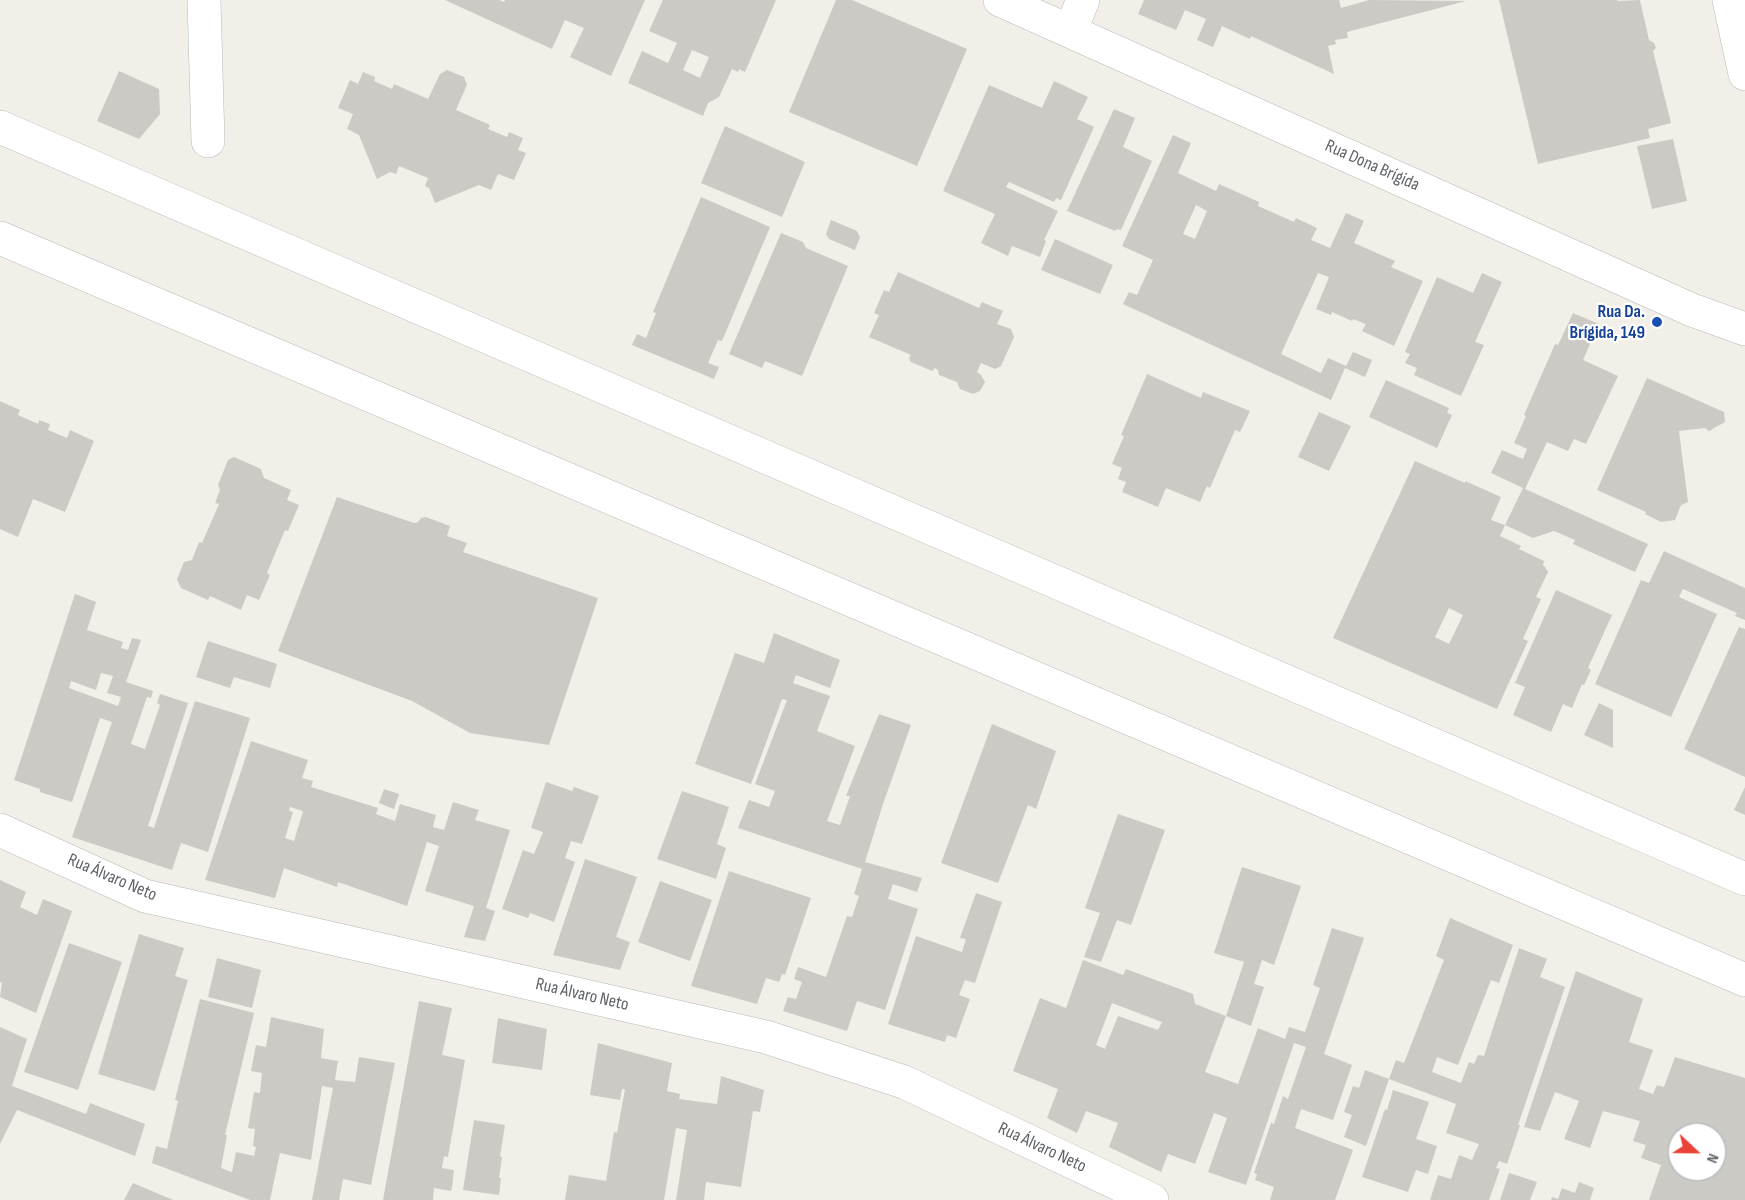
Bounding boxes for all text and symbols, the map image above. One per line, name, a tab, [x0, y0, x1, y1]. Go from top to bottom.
street label: Rua Dona Brígida	[1321, 136, 1423, 196]
place label: Rua Da. Brígida, 149	[1570, 301, 1645, 344]
marker: Rua Da. Brígida, 149	[1650, 315, 1664, 329]
street label: Rua Álvaro Neto	[64, 850, 160, 906]
street label: Rua Álvaro Neto	[533, 974, 631, 1016]
street label: Rua Álvaro Neto	[994, 1118, 1090, 1178]
north arrow	[1667, 1122, 1727, 1182]
text: N	[1702, 1151, 1723, 1166]

